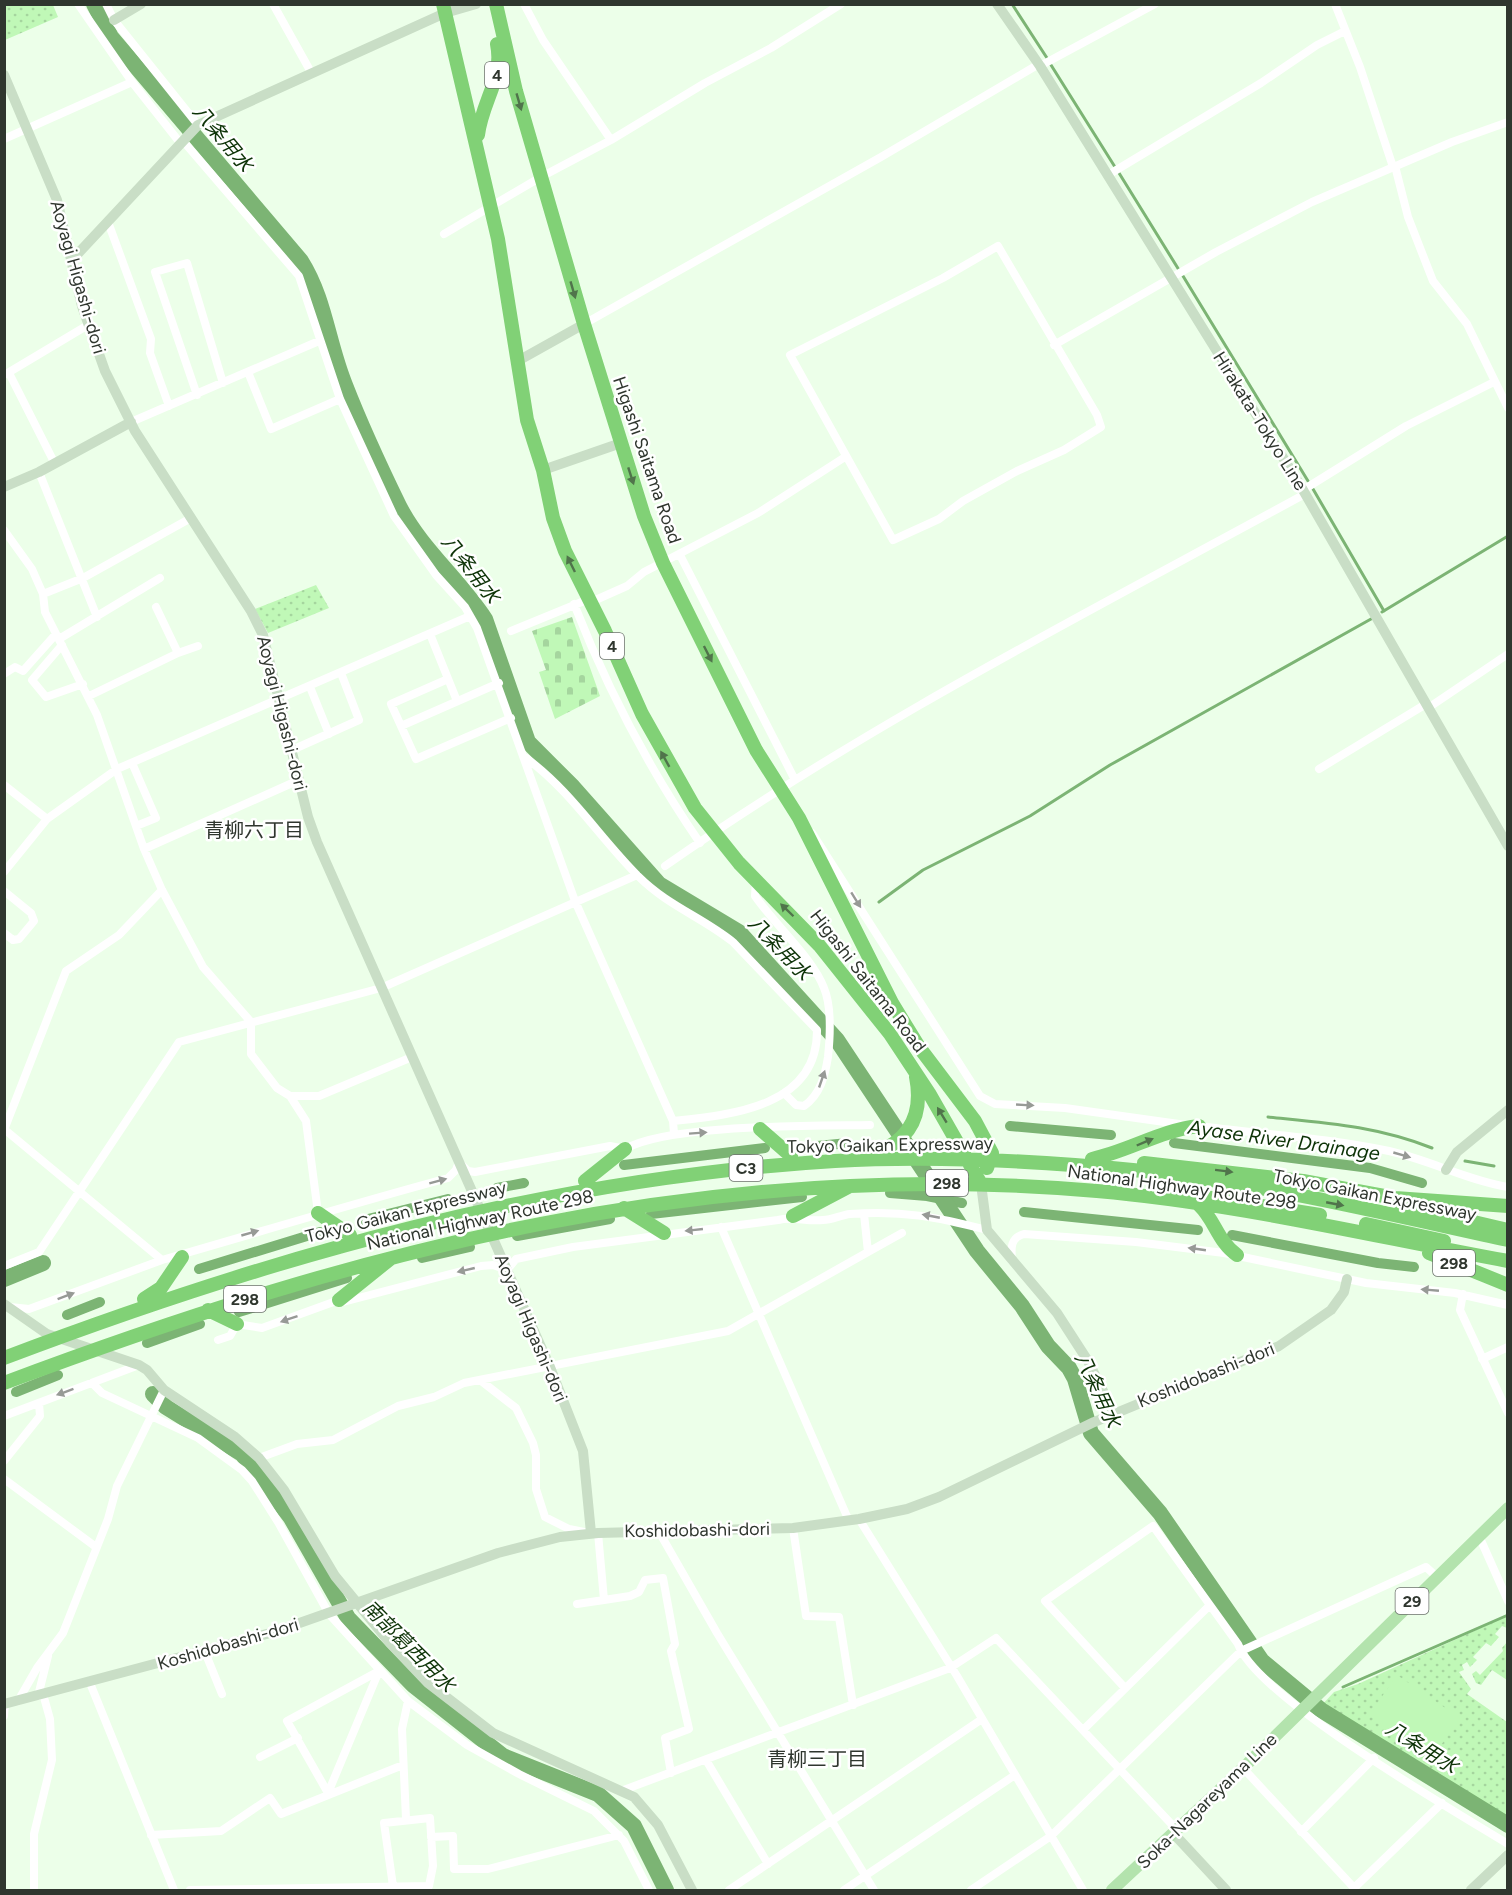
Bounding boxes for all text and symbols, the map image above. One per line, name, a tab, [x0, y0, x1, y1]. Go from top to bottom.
road number: 4	[485, 62, 509, 88]
one-way arrow	[515, 93, 524, 111]
water label: 八条用水	[188, 100, 259, 178]
street label: Aoyagi Higashi-dori	[46, 198, 110, 356]
one-way arrow	[569, 280, 579, 299]
street label: Hirakata-Tokyo Line	[1208, 347, 1312, 495]
street label: Higashi Saitama Road	[608, 374, 686, 546]
one-way arrow	[627, 467, 636, 485]
water label: 八条用水	[437, 530, 506, 609]
one-way arrow	[567, 556, 576, 573]
street label: Aoyagi Higashi-dori	[252, 633, 312, 793]
road number: 4	[600, 633, 624, 659]
one-way arrow	[704, 646, 713, 663]
one-way arrow	[660, 750, 670, 767]
district label: 青柳六丁目	[204, 818, 304, 842]
one-way arrow	[851, 892, 862, 908]
one-way arrow	[779, 903, 794, 917]
street label: Higashi Saitama Road	[805, 905, 931, 1057]
water label: 八条用水	[744, 911, 818, 987]
one-way arrow	[818, 1070, 828, 1088]
one-way arrow	[1016, 1101, 1035, 1110]
one-way arrow	[937, 1107, 948, 1123]
water label: Ayase River Drainage	[1186, 1115, 1381, 1165]
one-way arrow	[689, 1128, 708, 1138]
street label: Tokyo Gaikan Expressway	[787, 1132, 994, 1158]
one-way arrow	[1136, 1137, 1154, 1146]
one-way arrow	[1393, 1151, 1411, 1160]
road number: C3	[730, 1155, 762, 1181]
street label: National Highway Route 298	[1066, 1160, 1298, 1214]
street label: Tokyo Gaikan Expressway	[1272, 1165, 1479, 1226]
one-way arrow	[1214, 1166, 1233, 1176]
road number: 298	[926, 1170, 968, 1196]
one-way arrow	[428, 1175, 447, 1185]
street label: Tokyo Gaikan Expressway	[303, 1176, 509, 1248]
street label: National Highway Route 298	[365, 1185, 595, 1255]
one-way arrow	[1326, 1200, 1345, 1209]
one-way arrow	[921, 1211, 940, 1220]
one-way arrow	[684, 1225, 703, 1235]
one-way arrow	[241, 1228, 259, 1237]
one-way arrow	[1187, 1244, 1206, 1253]
road number: 298	[1433, 1250, 1475, 1276]
street label: Aoyagi Higashi-dori	[490, 1251, 572, 1405]
one-way arrow	[457, 1266, 476, 1275]
road number: 298	[224, 1286, 266, 1312]
one-way arrow	[1420, 1286, 1439, 1295]
one-way arrow	[57, 1291, 75, 1300]
one-way arrow	[280, 1315, 298, 1325]
street label: Koshidobashi-dori	[1134, 1337, 1278, 1413]
water label: 八条用水	[1070, 1349, 1127, 1433]
one-way arrow	[56, 1388, 74, 1398]
street label: Koshidobashi-dori	[624, 1518, 770, 1542]
road number: 29	[1396, 1588, 1428, 1614]
water label: 南部葛西用水	[358, 1595, 461, 1698]
street label: Koshidobashi-dori	[155, 1613, 301, 1675]
water label: 八条用水	[1382, 1716, 1464, 1779]
street label: Soka-Nagareyama Line	[1132, 1728, 1282, 1874]
district label: 青柳三丁目	[767, 1747, 867, 1771]

